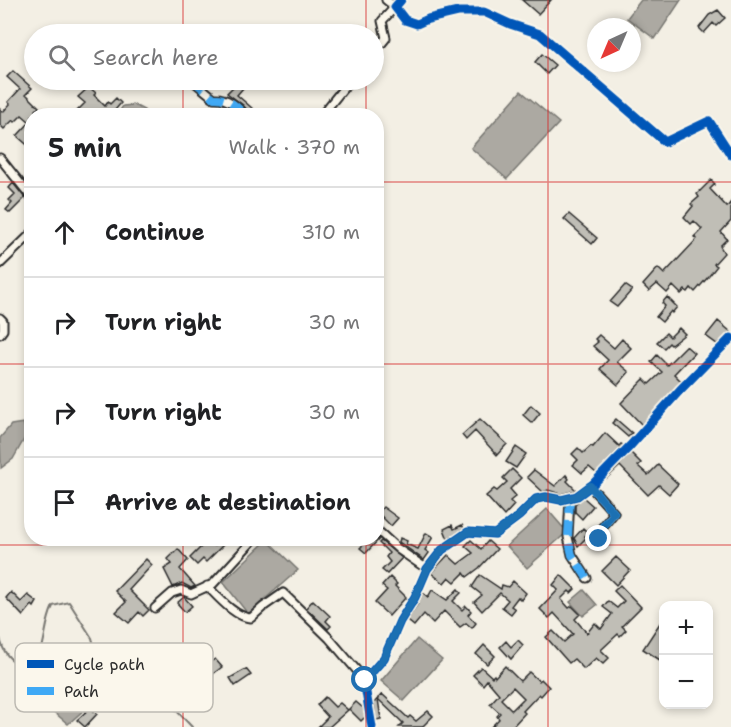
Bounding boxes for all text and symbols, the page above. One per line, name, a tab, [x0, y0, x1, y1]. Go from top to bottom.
north arrow	[587, 18, 641, 72]
search box	[24, 24, 384, 90]
icon: search	[45, 41, 78, 74]
text: Search here	[93, 43, 219, 72]
text: 5 min	[48, 130, 122, 165]
text: Walk · 370 m	[229, 134, 360, 160]
icon: ahead	[48, 216, 81, 249]
text: Continue	[105, 218, 205, 247]
text: 310 m	[301, 219, 360, 245]
icon: right	[48, 306, 81, 339]
text: Turn right	[105, 308, 222, 337]
text: 30 m	[308, 309, 360, 335]
icon: right	[48, 396, 81, 429]
text: Turn right	[105, 398, 222, 427]
text: 30 m	[308, 399, 360, 425]
icon: arrive	[48, 486, 81, 519]
text: Arrive at destination	[105, 488, 351, 517]
route end	[585, 525, 611, 551]
map controls	[659, 601, 713, 709]
button: +	[659, 601, 713, 655]
legend	[15, 643, 213, 712]
text: Cycle path	[64, 654, 145, 675]
button: −	[659, 655, 713, 709]
route start	[351, 666, 377, 692]
text: Path	[64, 681, 99, 702]

